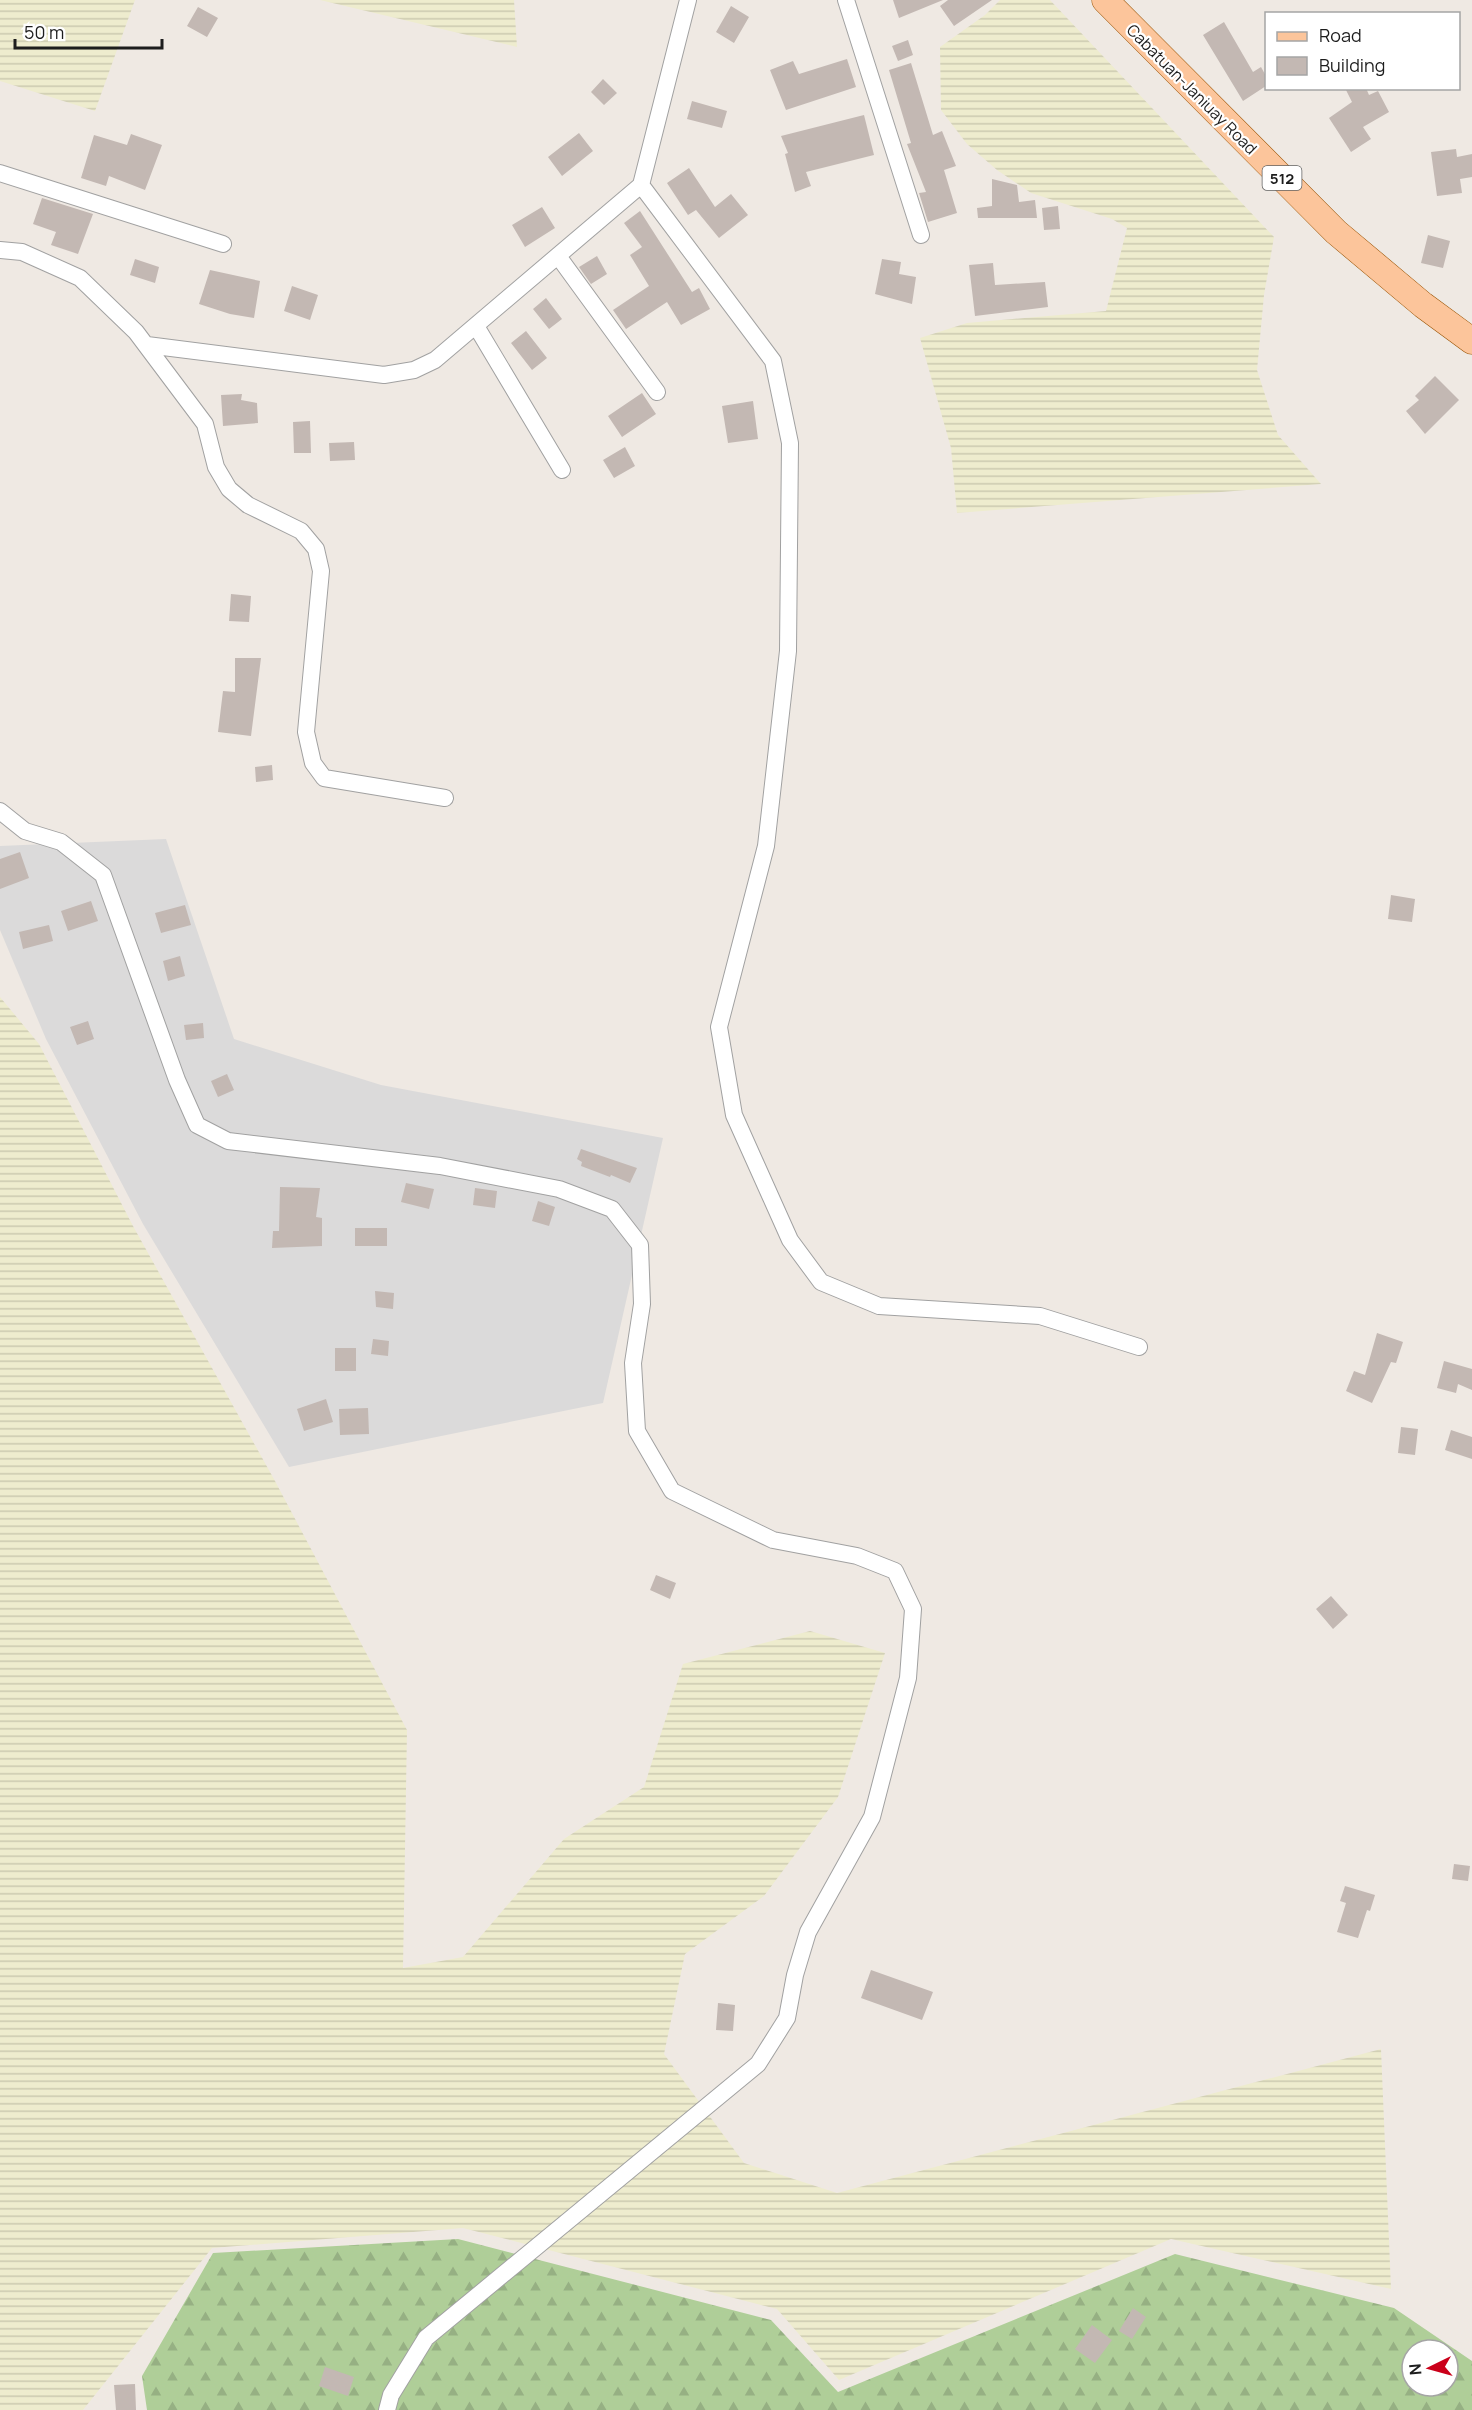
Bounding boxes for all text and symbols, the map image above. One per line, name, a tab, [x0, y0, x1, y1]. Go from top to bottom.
scale bar	[15, 12, 162, 50]
legend	[1265, 12, 1460, 90]
street label: Cabatuan-Janiuay Road	[1122, 19, 1262, 159]
text: 50 m	[24, 20, 64, 44]
text: Road	[1319, 23, 1362, 47]
text: Building	[1319, 53, 1385, 77]
road number: 512	[1262, 166, 1302, 190]
north arrow	[1400, 2338, 1460, 2398]
text: N	[1404, 2363, 1427, 2376]

